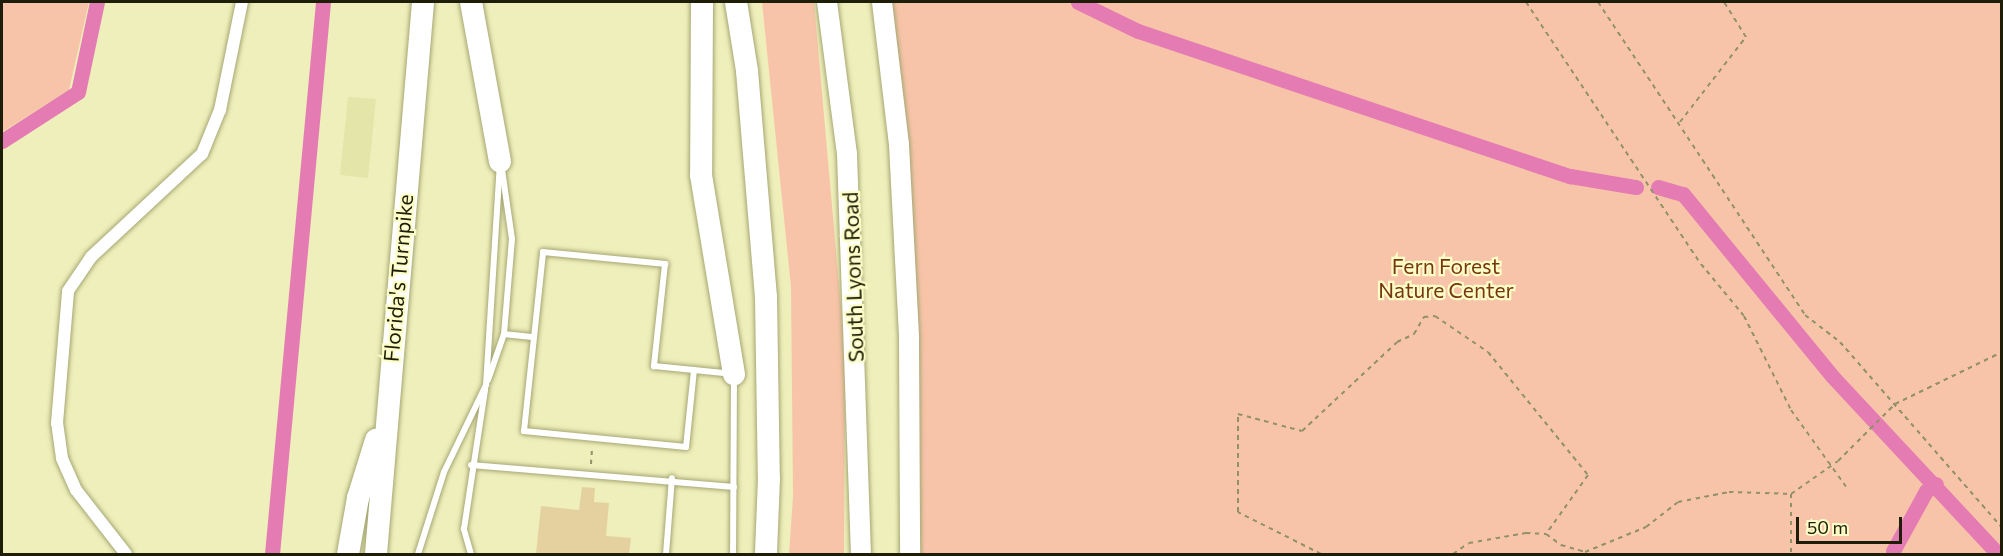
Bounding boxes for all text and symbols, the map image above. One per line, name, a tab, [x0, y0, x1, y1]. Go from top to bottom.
street label: South Lyons Road	[837, 191, 869, 363]
street label: Florida's Turnpike	[378, 193, 418, 363]
park label: Fern Forest Nature Center	[1378, 253, 1514, 303]
scale bar	[1799, 505, 1906, 543]
text: 50 m	[1807, 516, 1848, 538]

